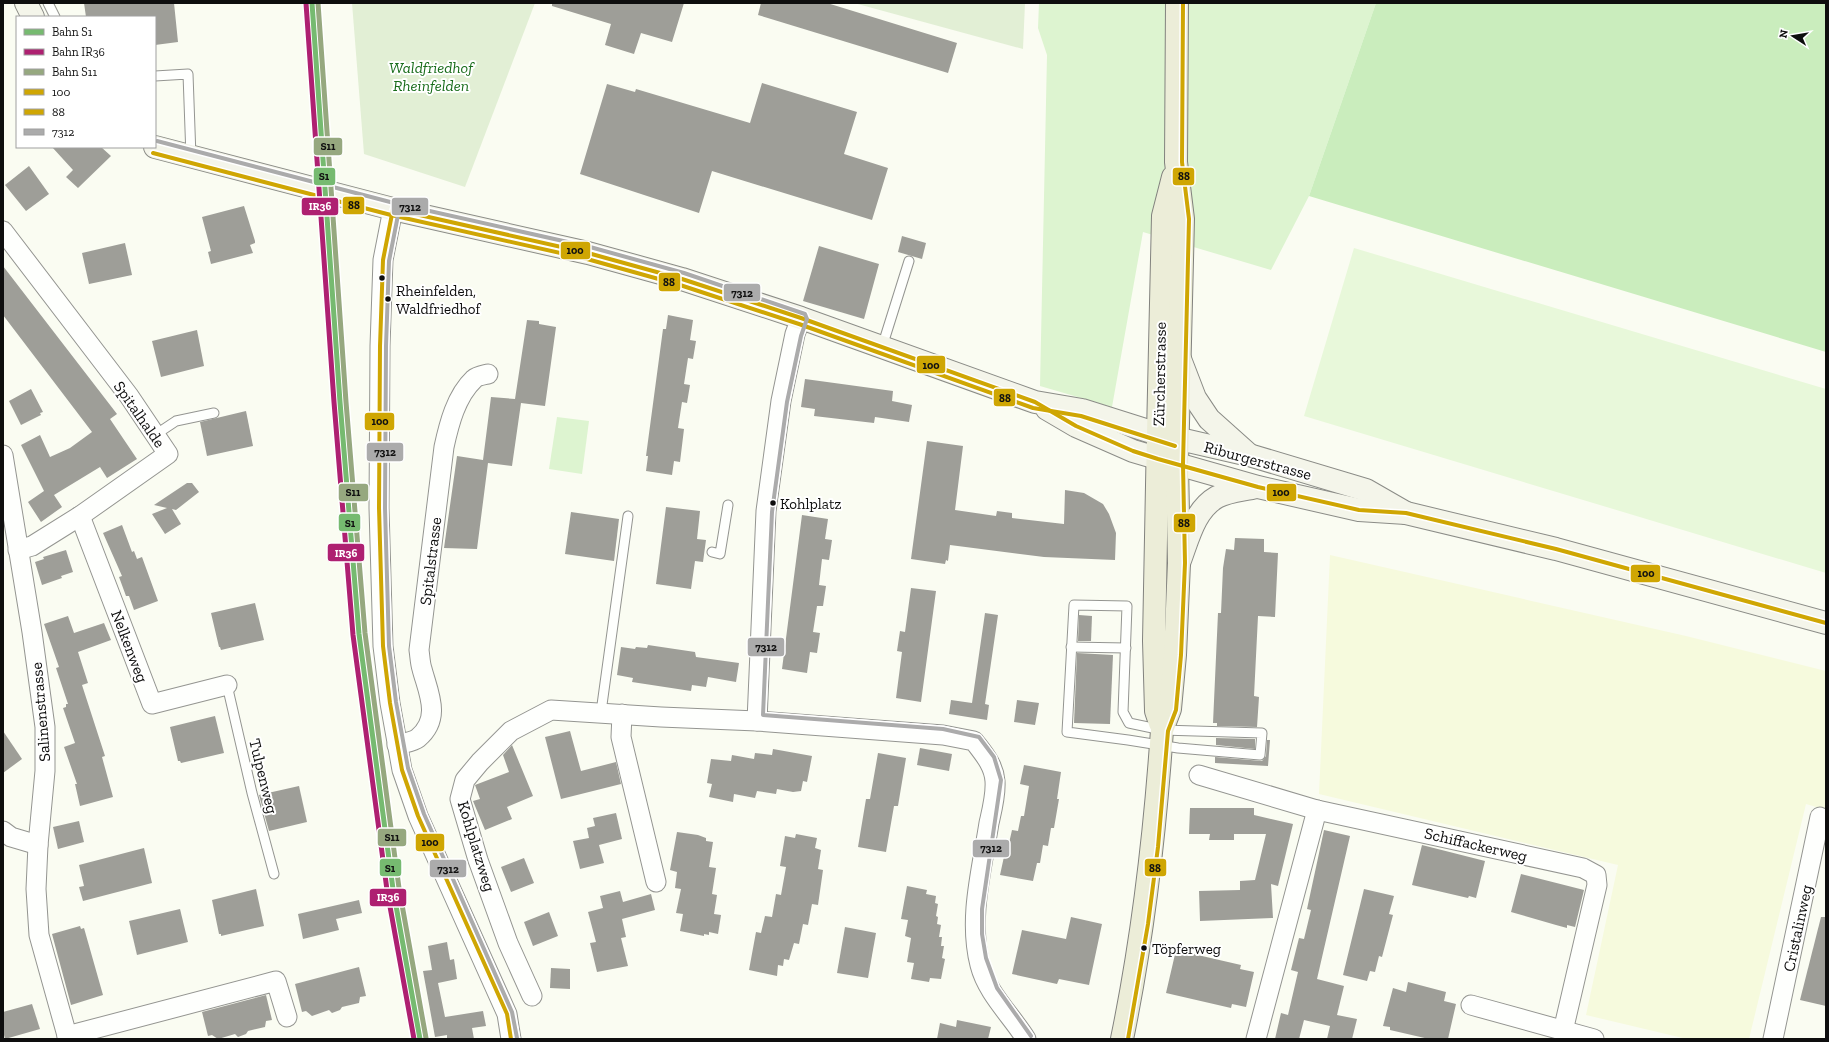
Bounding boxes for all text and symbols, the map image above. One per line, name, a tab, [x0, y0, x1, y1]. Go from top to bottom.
legend	[16, 16, 156, 148]
north arrow	[1773, 16, 1813, 56]
text: Bahn S1	[52, 25, 93, 39]
text: N	[1776, 28, 1791, 39]
text: Bahn IR36	[52, 45, 105, 59]
park label: Waldfriedhof Rheinfelden	[389, 58, 475, 95]
text: Bahn S11	[52, 65, 97, 79]
text: 100	[52, 85, 71, 99]
text: 88	[52, 105, 65, 119]
text: 7312	[52, 125, 74, 139]
line badge: S11	[313, 137, 343, 156]
text: S11	[320, 140, 336, 153]
line badge: S1	[313, 167, 336, 186]
line badge: 88	[1172, 167, 1195, 186]
text: S1	[319, 170, 330, 183]
text: 88	[1178, 170, 1190, 183]
line badge: 88	[342, 196, 365, 215]
line badge: IR36	[301, 197, 339, 216]
line badge: 7312	[391, 197, 429, 216]
text: 88	[348, 199, 360, 212]
text: IR36	[309, 200, 331, 213]
text: 7312	[399, 201, 421, 214]
line badge: 100	[560, 241, 591, 260]
text: 100	[566, 244, 584, 257]
line badge: 88	[658, 272, 681, 292]
unlabelled marker	[377, 273, 387, 283]
text: 88	[663, 276, 675, 289]
place label: Rheinfelden, Waldfriedhof	[396, 282, 481, 318]
line badge: 7312	[723, 283, 761, 302]
text: 7312	[731, 287, 753, 300]
marker: Rheinfelden, Waldfriedhof	[383, 294, 393, 304]
street label: Zürcherstrasse	[1149, 322, 1170, 426]
line badge: 100	[916, 355, 946, 374]
text: 100	[922, 359, 940, 372]
street label: Spitalhalde	[110, 377, 169, 451]
line badge: 88	[993, 388, 1016, 407]
text: 88	[999, 392, 1011, 405]
line badge: 100	[364, 412, 395, 431]
text: 100	[371, 415, 389, 428]
street label: Riburgerstrasse	[1202, 437, 1314, 484]
line badge: 7312	[366, 442, 404, 462]
text: 7312	[374, 446, 396, 459]
line badge: S11	[338, 483, 369, 502]
line badge: 100	[1266, 483, 1297, 502]
text: S11	[345, 486, 361, 499]
text: 100	[1272, 486, 1290, 499]
place label: Kohlplatz	[780, 495, 841, 513]
marker: Kohlplatz	[768, 498, 778, 508]
line badge: S1	[338, 513, 361, 532]
line badge: 88	[1173, 513, 1196, 533]
street label: Spitalstrasse	[416, 516, 445, 606]
text: S1	[345, 517, 356, 530]
text: 88	[1178, 517, 1190, 530]
line badge: IR36	[327, 543, 365, 562]
text: IR36	[335, 547, 357, 560]
line badge: 100	[1630, 564, 1661, 583]
text: 100	[1637, 567, 1655, 580]
street label: Nelkenweg	[107, 607, 152, 685]
line badge: 7312	[747, 637, 785, 657]
text: 7312	[755, 641, 777, 654]
street label: Salinenstrasse	[27, 661, 54, 762]
street label: Tulpenweg	[245, 737, 282, 816]
street label: Kohlplatzweg	[454, 799, 499, 894]
street label: Schiffackerweg	[1423, 823, 1529, 866]
line badge: S11	[377, 828, 407, 847]
text: S11	[384, 831, 400, 844]
line badge: 100	[415, 833, 445, 852]
text: 100	[421, 836, 439, 849]
line badge: 7312	[972, 839, 1010, 858]
text: 7312	[980, 842, 1002, 855]
line badge: S1	[379, 858, 402, 877]
line badge: 88	[1144, 858, 1167, 877]
line badge: 7312	[429, 859, 467, 878]
text: S1	[385, 862, 396, 875]
text: 88	[1149, 862, 1161, 875]
text: 7312	[437, 863, 459, 876]
street label: Cristalinweg	[1779, 883, 1816, 973]
line badge: IR36	[369, 888, 407, 907]
text: IR36	[377, 891, 399, 904]
place label: Töpferweg	[1152, 940, 1221, 958]
marker: Töpferweg	[1139, 943, 1149, 953]

